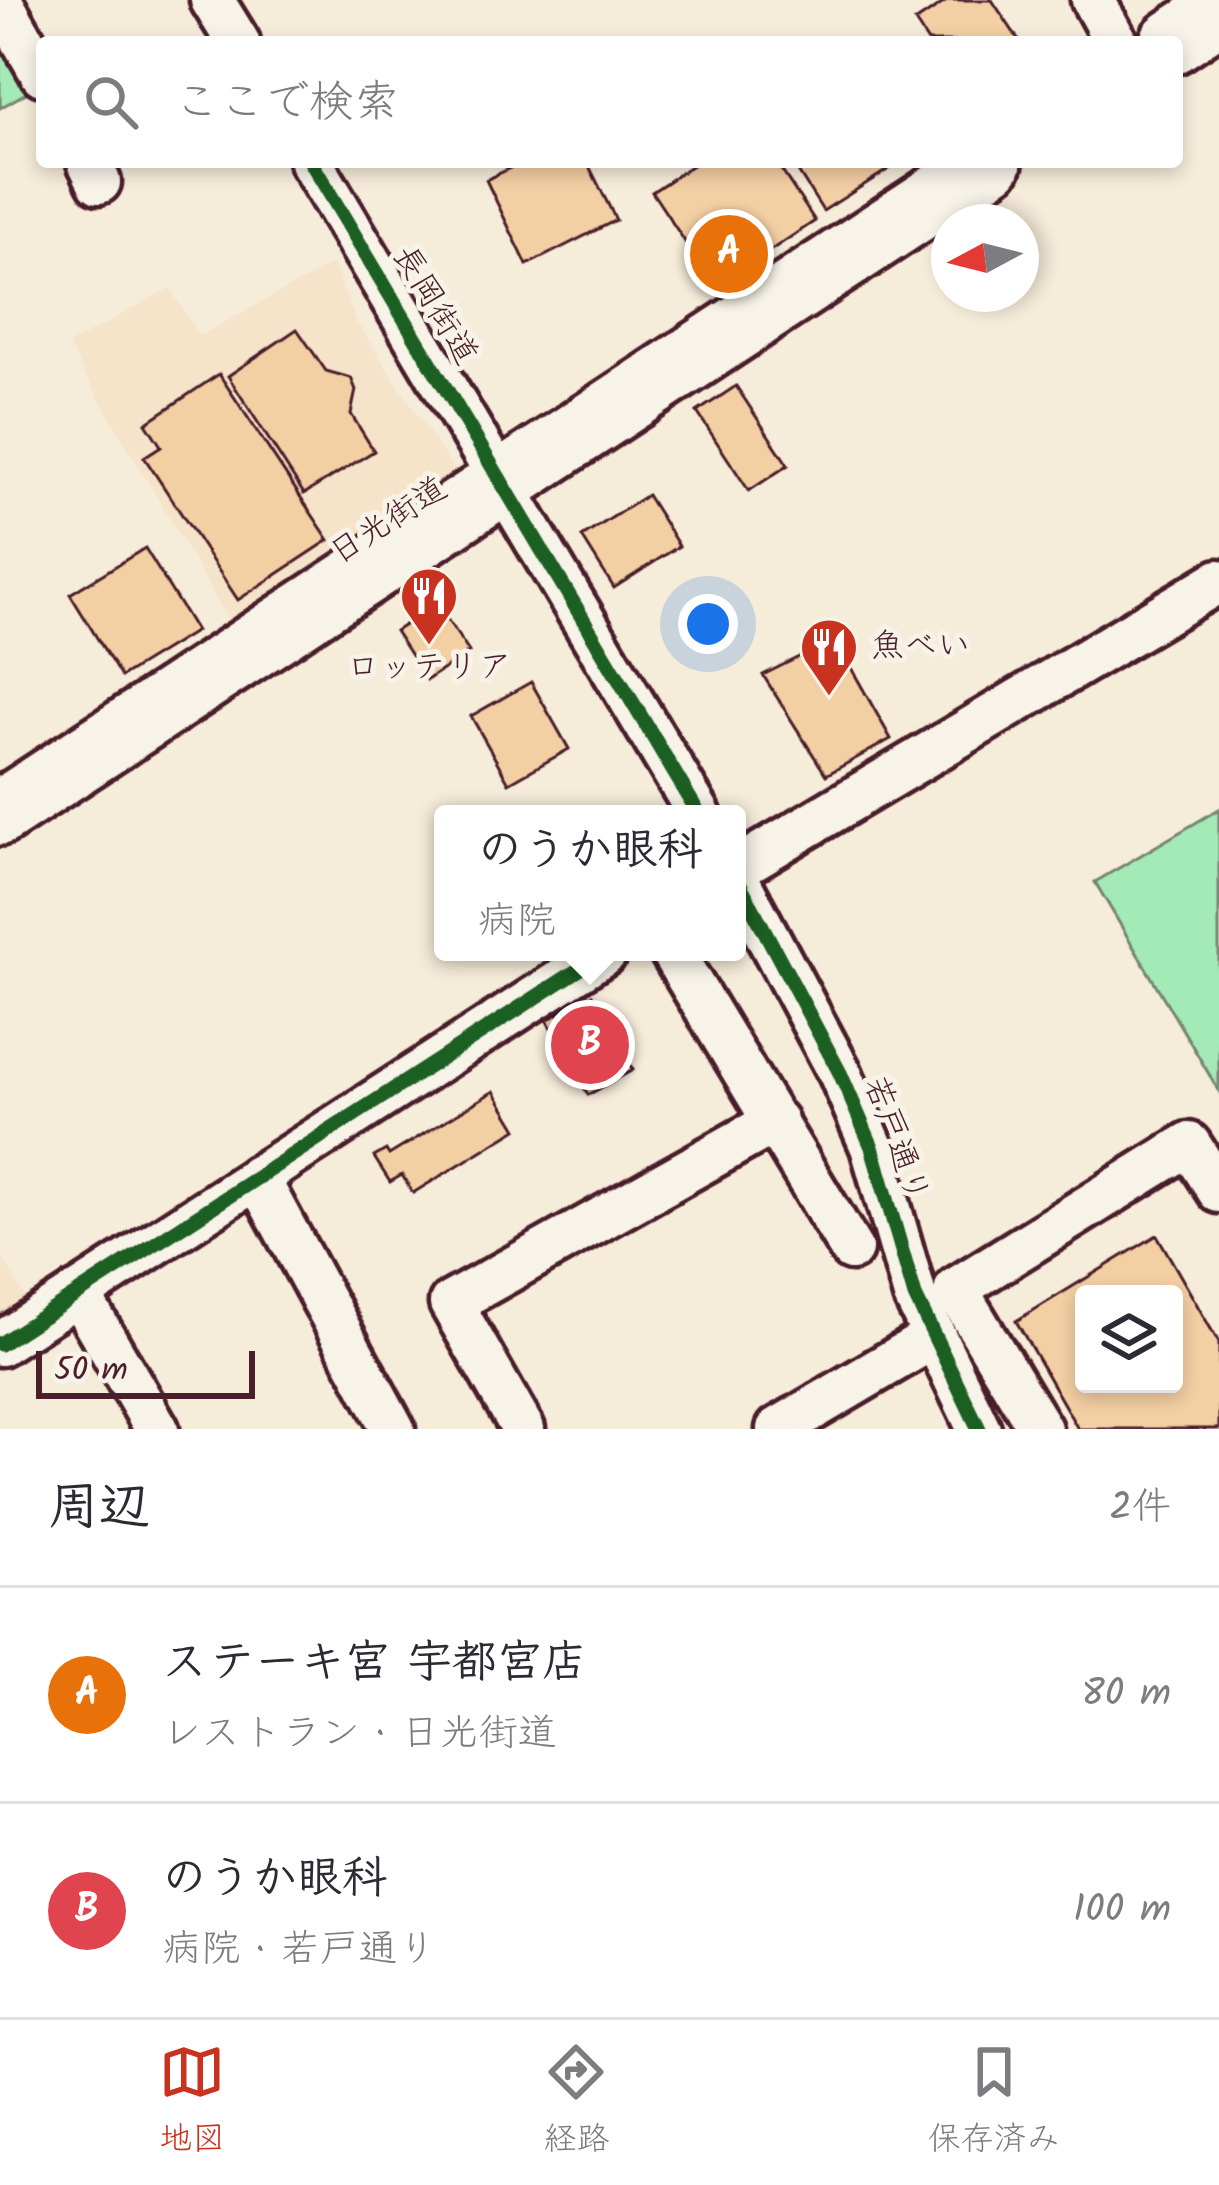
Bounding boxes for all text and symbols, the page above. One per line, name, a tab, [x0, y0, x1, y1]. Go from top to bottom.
search box	[36, 36, 1183, 168]
text: ここで検索	[174, 68, 399, 140]
icon: search	[78, 69, 144, 135]
north arrow	[931, 204, 1039, 312]
pin: A	[690, 209, 768, 299]
street label: 長岡街道	[377, 236, 491, 376]
street label: 日光街道	[319, 464, 459, 580]
restaurant icon: ロッテリア	[398, 565, 460, 647]
your location	[678, 594, 738, 654]
restaurant icon: 魚べい	[798, 616, 860, 698]
place label: 魚べい	[871, 621, 970, 674]
place label: ロッテリア	[347, 642, 512, 695]
popup	[434, 805, 746, 961]
text: のうか眼科	[477, 816, 703, 888]
text: 病院	[477, 892, 556, 954]
pin: B	[551, 1000, 629, 1090]
street label: 若戸通り	[848, 1069, 942, 1211]
map controls	[1075, 1285, 1183, 1393]
button: layers	[1075, 1285, 1183, 1393]
scale bar	[36, 1345, 255, 1398]
text: 50 m	[54, 1345, 128, 1398]
text: 周辺	[48, 1469, 150, 1550]
text: 2件	[1109, 1478, 1171, 1540]
text: ステーキ宮 宇都宮店	[162, 1628, 587, 1700]
text: A	[75, 1664, 99, 1726]
text: 80 m	[1081, 1664, 1171, 1726]
text: レストラン · 日光街道	[162, 1704, 557, 1766]
text: のうか眼科	[162, 1844, 387, 1916]
text: B	[75, 1880, 99, 1942]
text: 100 m	[1073, 1880, 1171, 1942]
text: 病院 · 若戸通り	[162, 1920, 437, 1982]
tab: 地図	[159, 2039, 225, 2167]
tab: 経路	[543, 2039, 609, 2167]
tab: 保存済み	[928, 2039, 1060, 2167]

